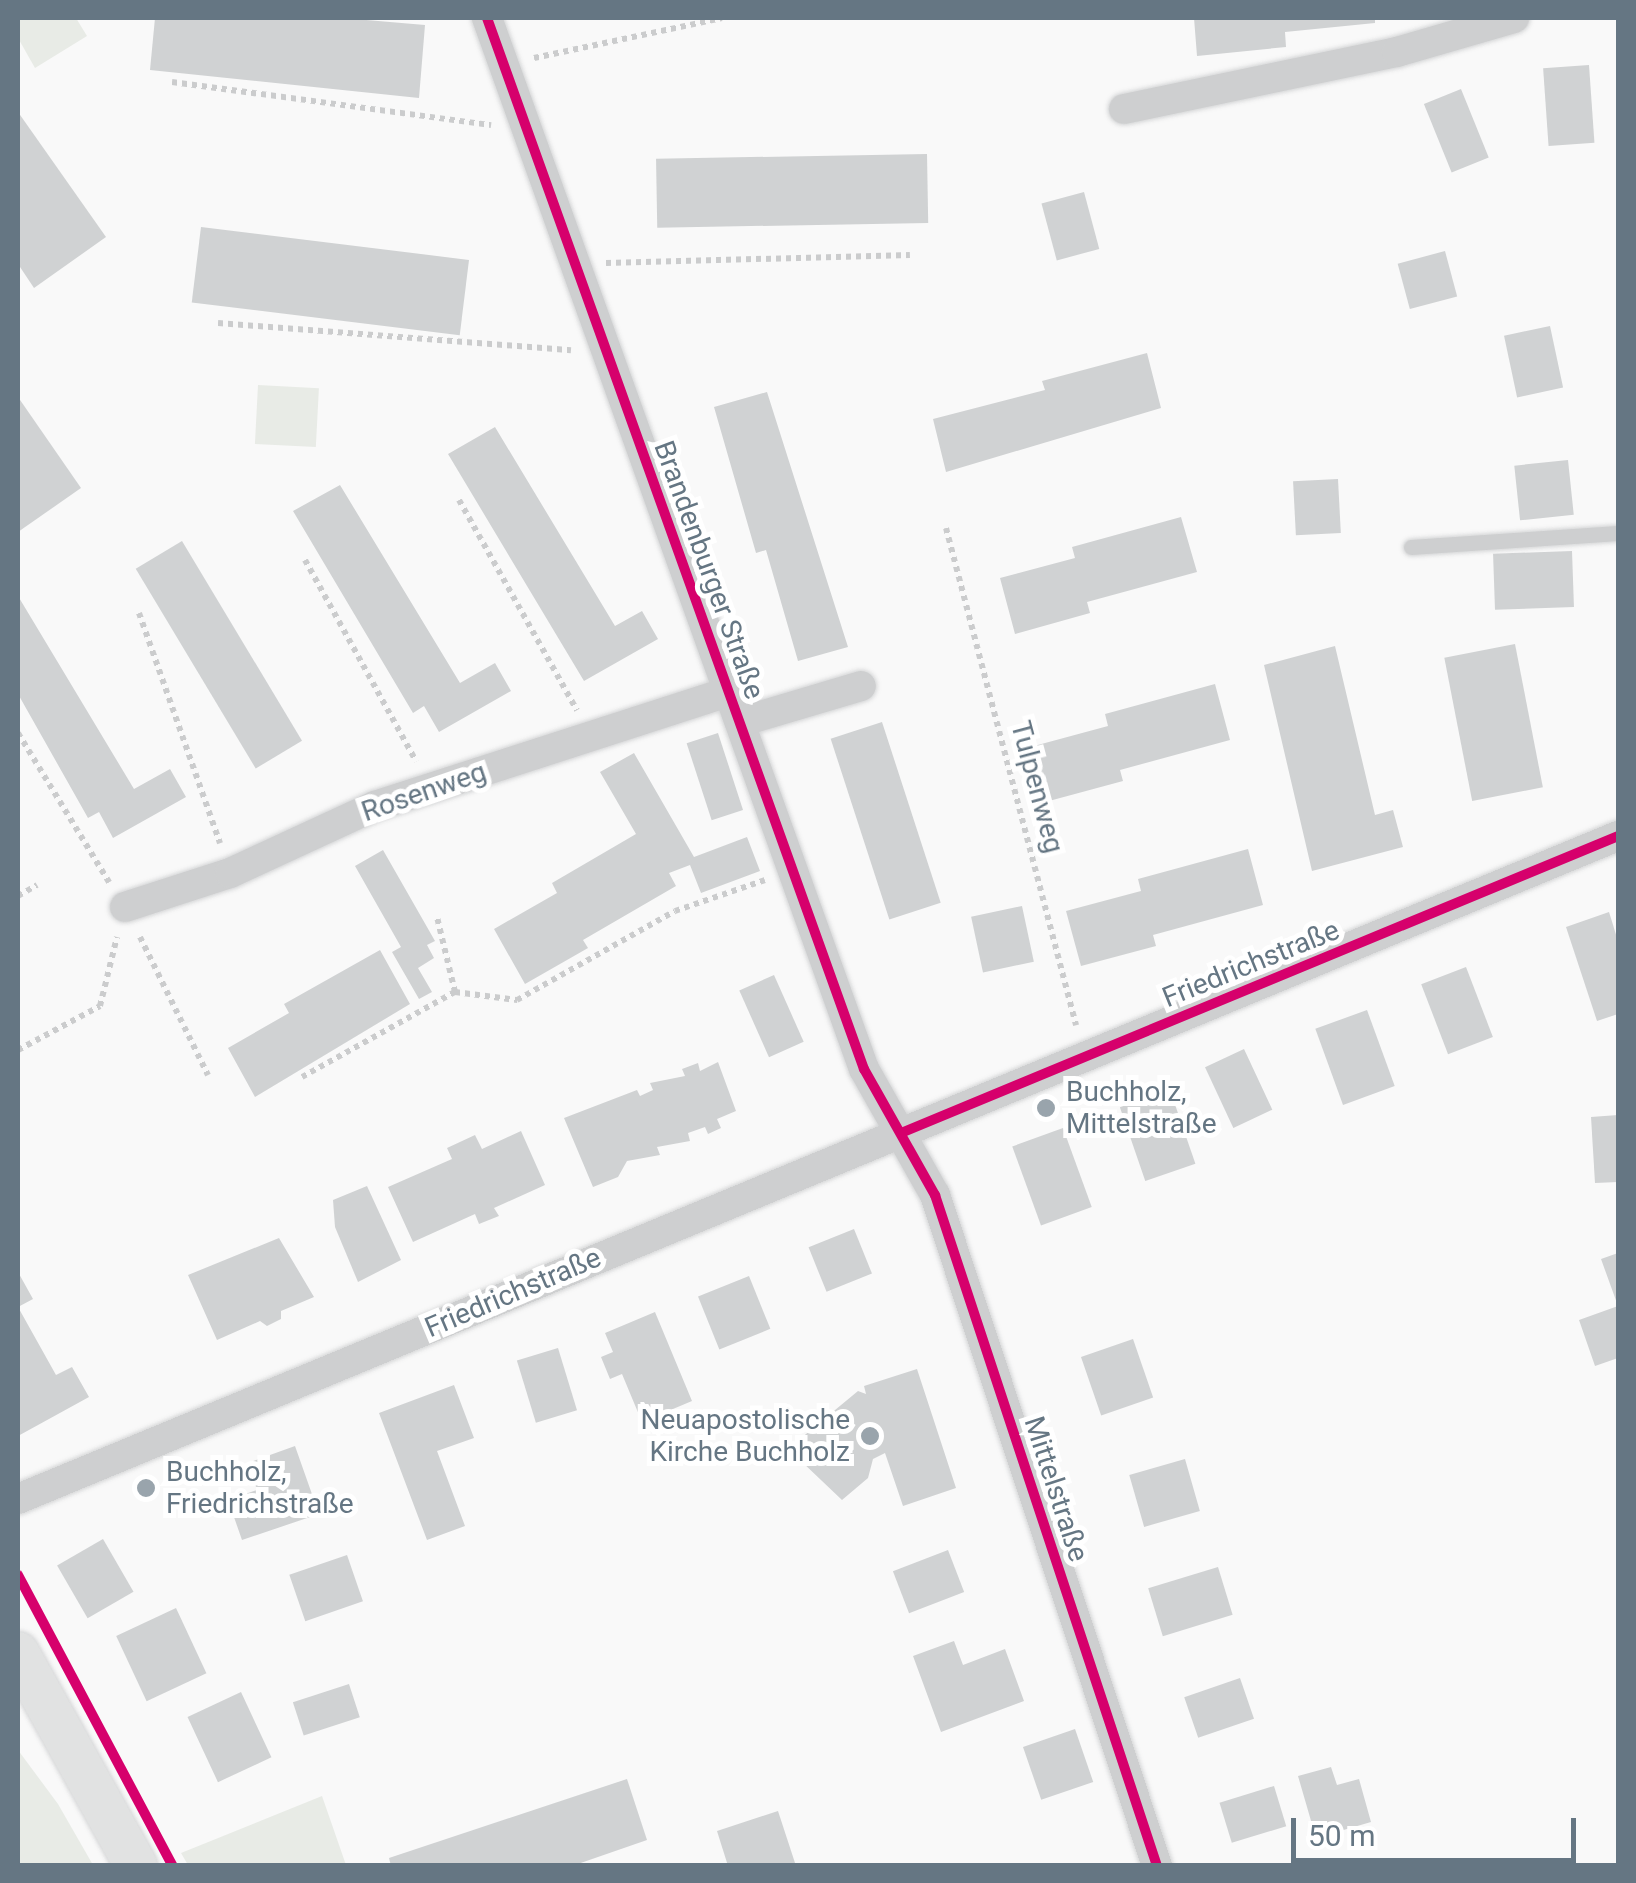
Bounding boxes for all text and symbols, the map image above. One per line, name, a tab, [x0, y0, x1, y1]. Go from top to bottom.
street label: Brandenburger Straße	[647, 436, 771, 704]
street label: Tulpenweg	[1003, 717, 1071, 857]
street label: Rosenweg	[357, 755, 491, 829]
street label: Friedrichstraße	[1158, 913, 1344, 1015]
place label: Buchholz, Mittelstraße	[1066, 1075, 1217, 1141]
marker: Buchholz, Mittelstraße	[1035, 1097, 1057, 1119]
street label: Friedrichstraße	[420, 1241, 606, 1345]
place label: Neuapostolische Kirche Buchholz	[641, 1403, 850, 1469]
street label: Mittelstraße	[1017, 1412, 1095, 1566]
marker: Neuapostolische Kirche Buchholz	[859, 1425, 881, 1447]
place label: Buchholz, Friedrichstraße	[166, 1455, 354, 1521]
marker: Buchholz, Friedrichstraße	[135, 1477, 157, 1499]
scale bar	[1296, 1798, 1581, 1860]
text: 50 m	[1308, 1818, 1375, 1853]

